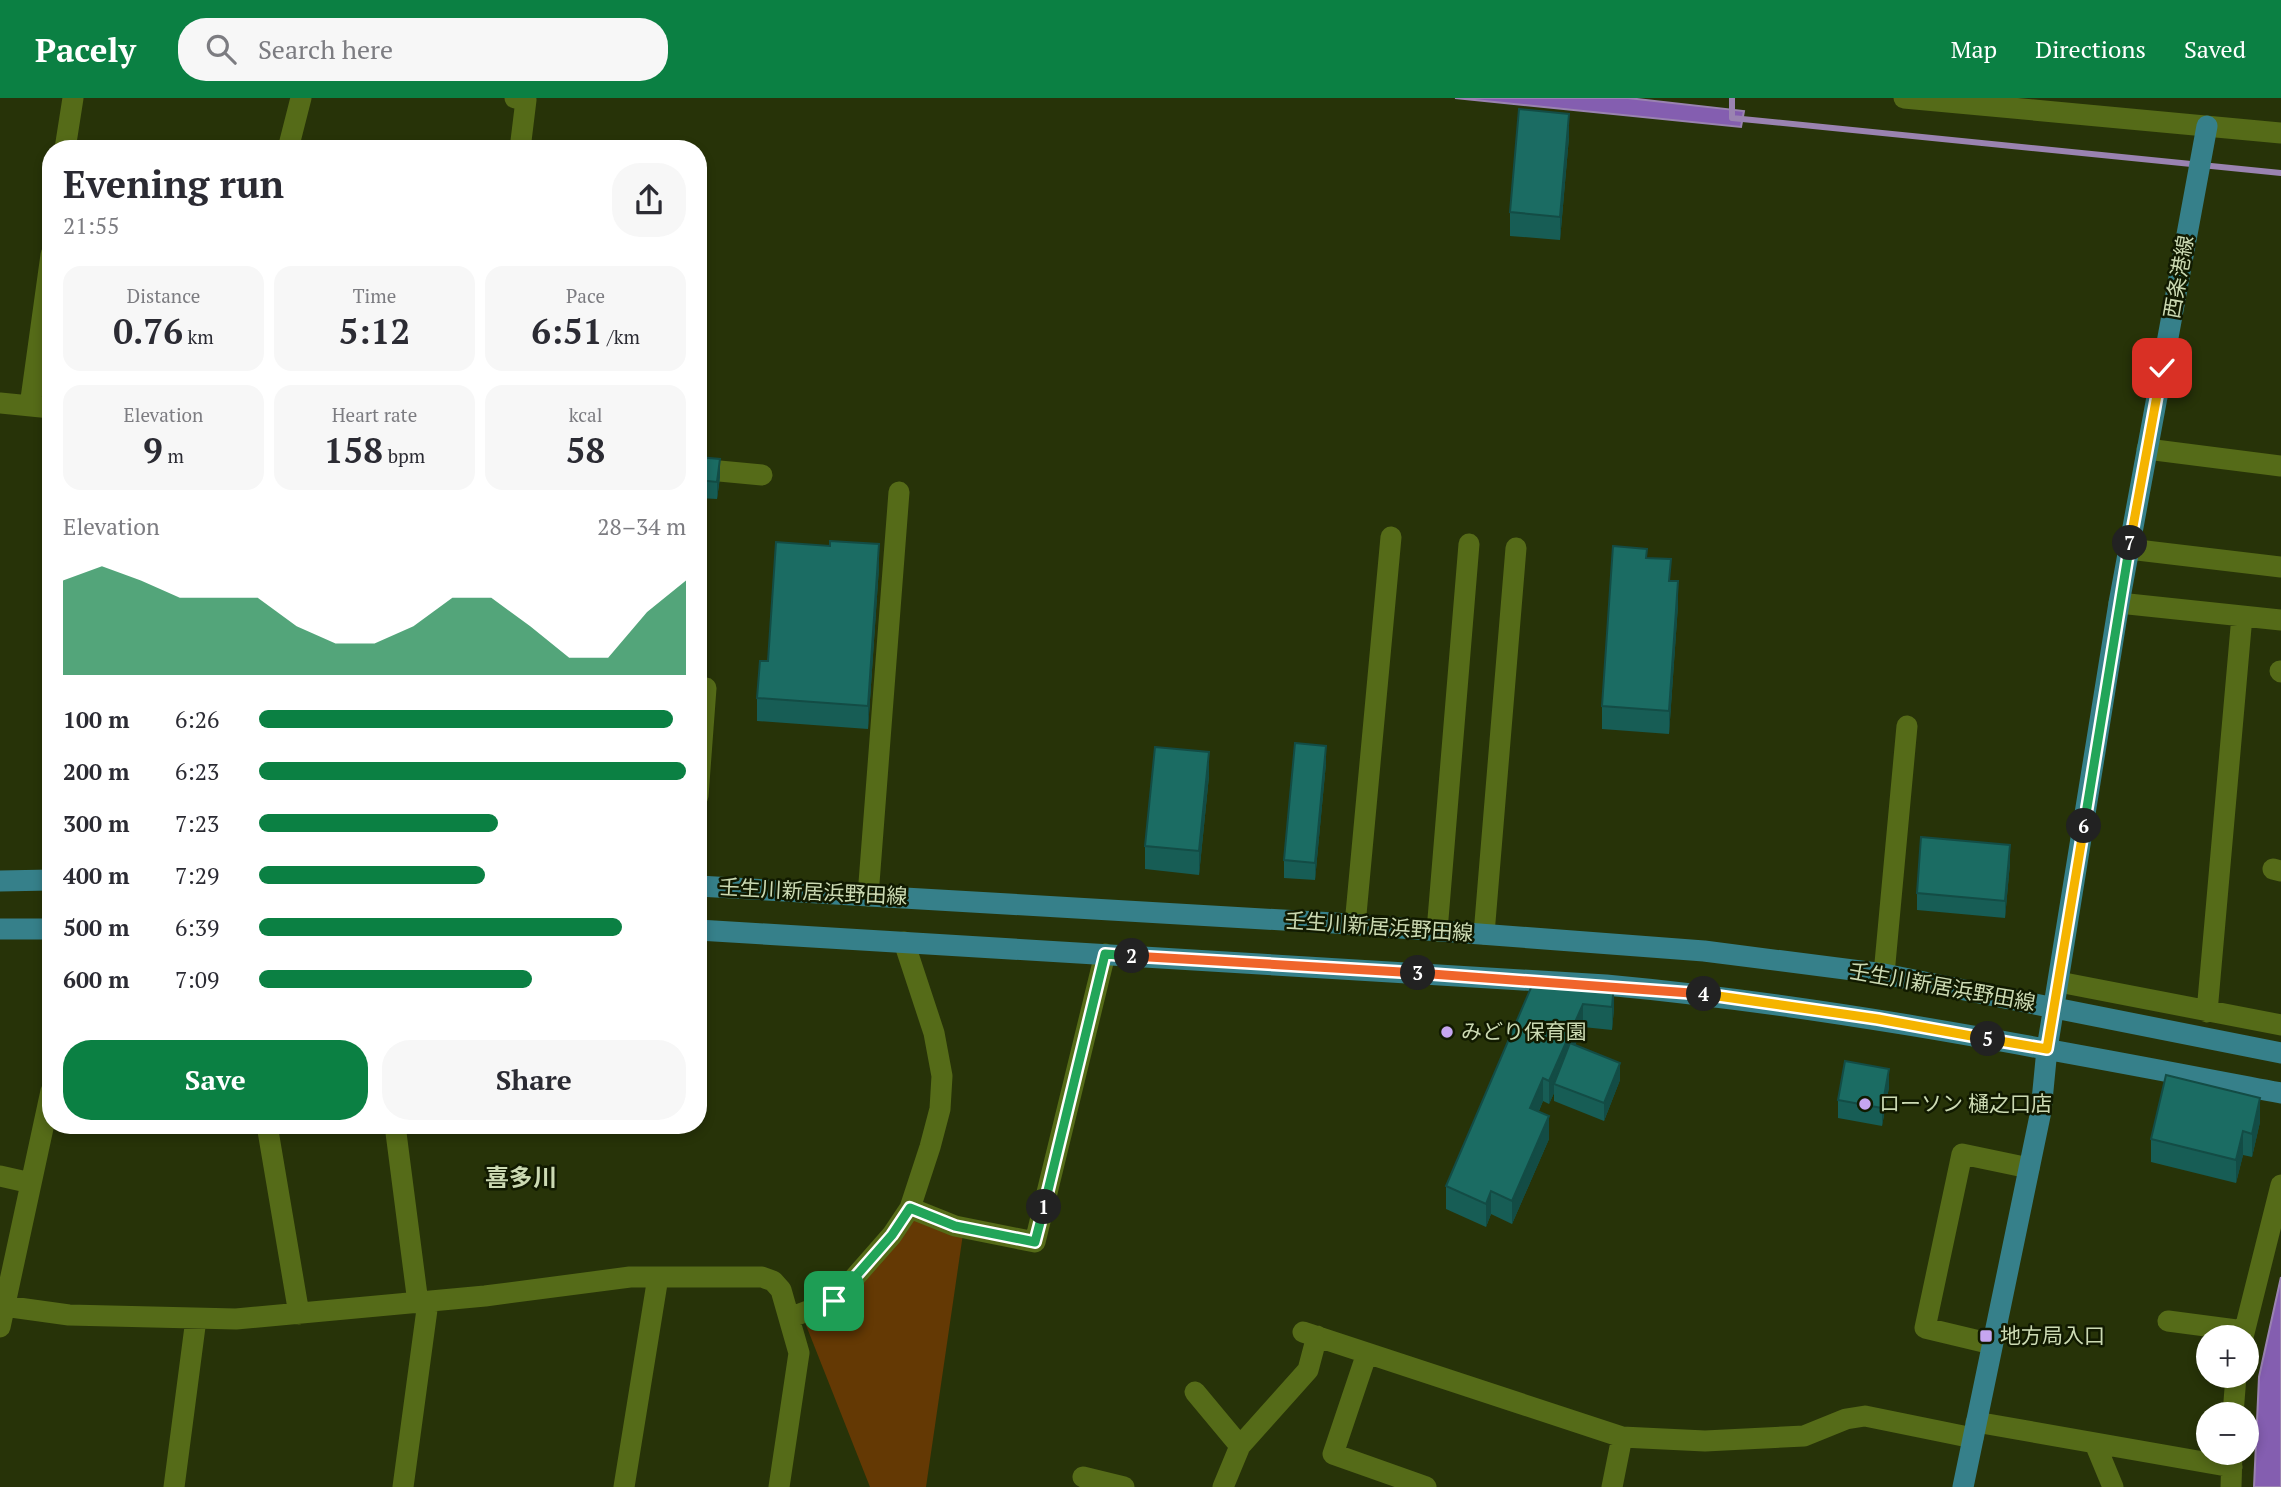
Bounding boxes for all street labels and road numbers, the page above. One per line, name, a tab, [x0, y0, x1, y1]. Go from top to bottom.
street label: 西条港線	[2157, 233, 2199, 321]
street label: 壬生川新居浜野田線	[718, 872, 908, 910]
street label: 壬生川新居浜野田線	[1284, 905, 1474, 947]
street label: 壬生川新居浜野田線	[1847, 956, 2038, 1016]

